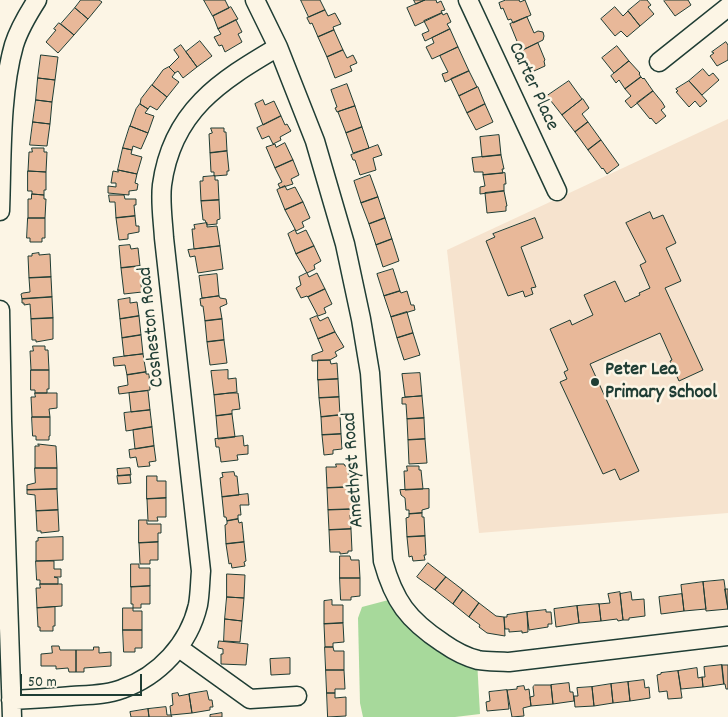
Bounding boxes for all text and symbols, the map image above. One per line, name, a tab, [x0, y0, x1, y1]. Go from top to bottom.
street label: Carter Place	[501, 39, 563, 135]
street label: Cosheston Road	[135, 266, 171, 388]
place label: Peter Lea Primary School	[605, 359, 717, 406]
marker: Peter Lea Primary School	[589, 376, 601, 388]
street label: Amethyst Road	[339, 411, 371, 529]
scale bar	[22, 664, 145, 696]
text: 50 m	[28, 672, 57, 694]

